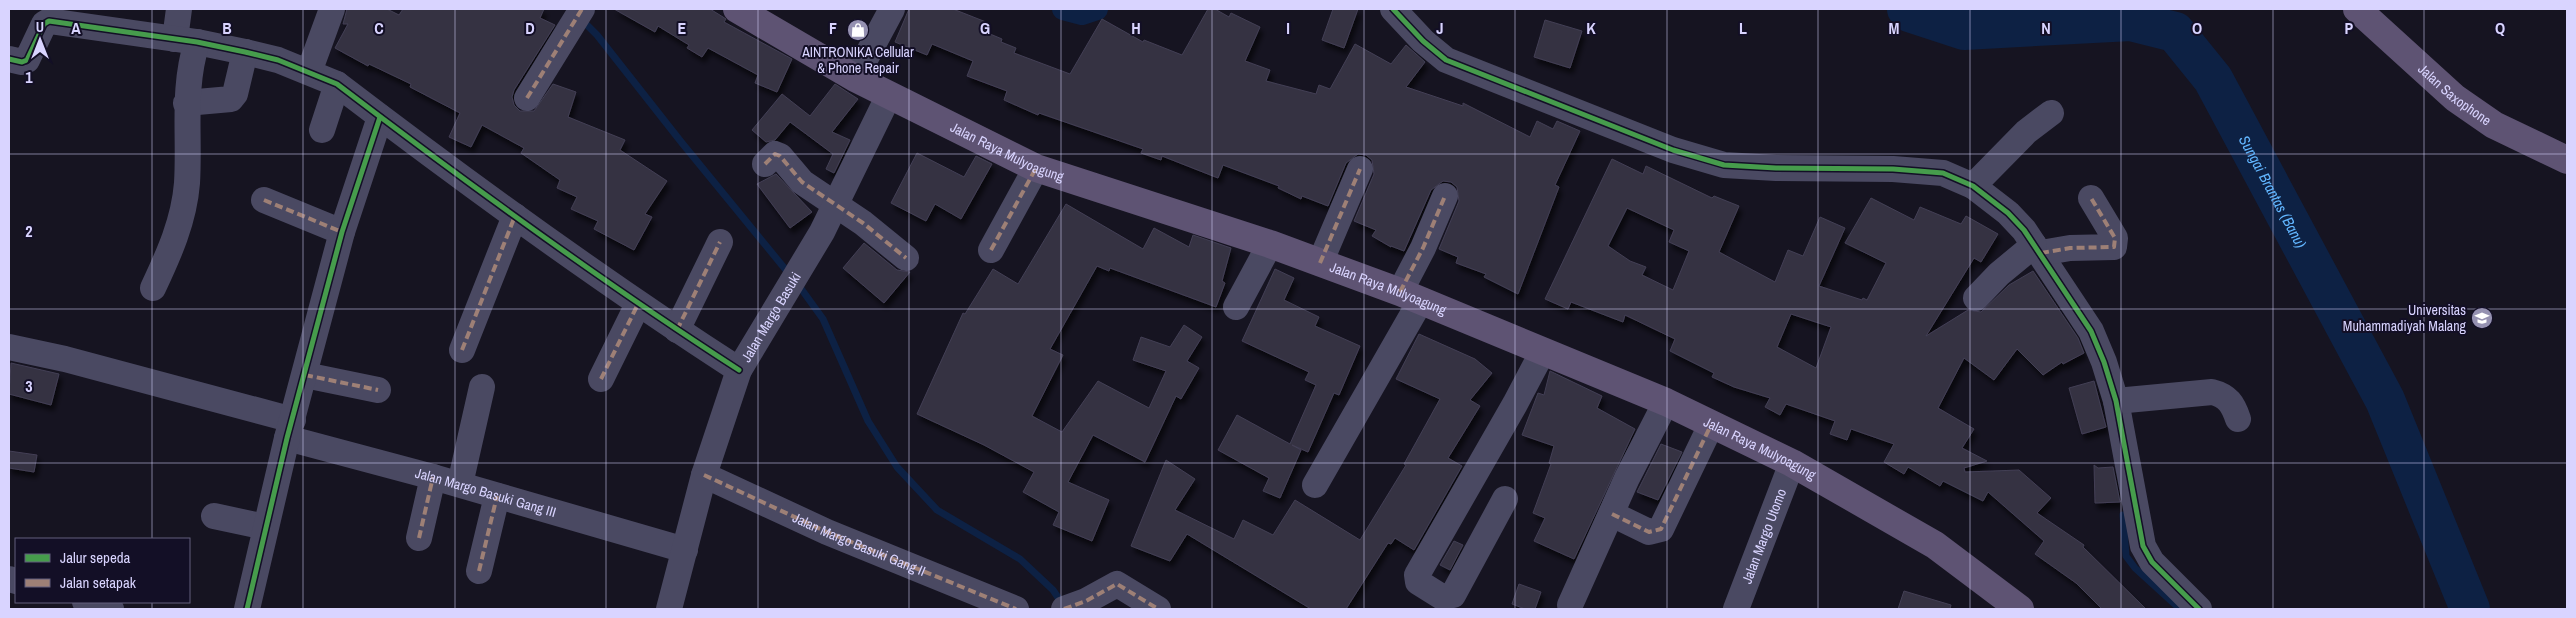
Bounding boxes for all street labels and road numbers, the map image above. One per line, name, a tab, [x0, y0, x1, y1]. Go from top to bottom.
street label: Jalan Saxophone	[2414, 60, 2495, 129]
street label: Jalan Raya Mulyoagung	[947, 118, 1067, 186]
street label: Jalan Raya Mulyoagung	[1327, 258, 1449, 319]
street label: Jalan Margo Basuki	[737, 269, 805, 365]
street label: Jalan Raya Mulyoagung	[1701, 413, 1820, 484]
street label: Jalan Margo Basuki Gang III	[413, 464, 558, 521]
street label: Jalan Margo Utomo	[1738, 486, 1790, 586]
street label: Jalan Margo Basuki Gang II	[790, 508, 928, 580]

